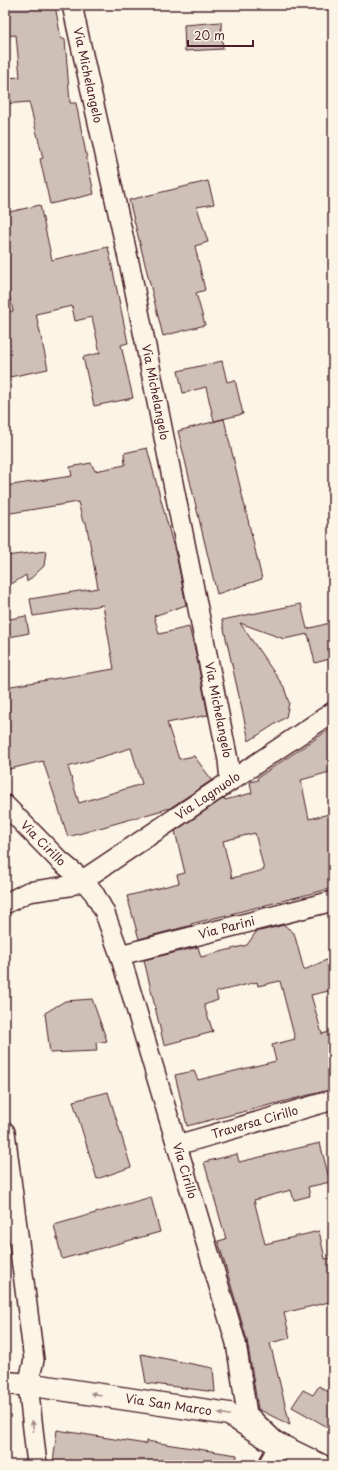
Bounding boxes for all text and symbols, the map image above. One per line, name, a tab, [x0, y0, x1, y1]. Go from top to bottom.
scale bar	[188, 22, 253, 48]
street label: Via Michelangelo	[69, 26, 108, 125]
text: 20 m	[194, 26, 225, 44]
street label: Via Michelangelo	[138, 342, 174, 442]
street label: Via Michelangelo	[201, 660, 237, 760]
street label: Via Lagnuolo	[171, 767, 244, 824]
street label: Via Cirillo	[17, 816, 70, 870]
street label: Via Parini	[196, 911, 256, 943]
street label: Traversa Cirillo	[209, 1100, 300, 1143]
street label: Via Cirillo	[169, 1140, 202, 1201]
street label: Via San Marco	[124, 1389, 213, 1419]
one-way arrow	[90, 1391, 102, 1397]
one-way arrow	[218, 1410, 231, 1416]
one-way arrow	[30, 1420, 36, 1432]

